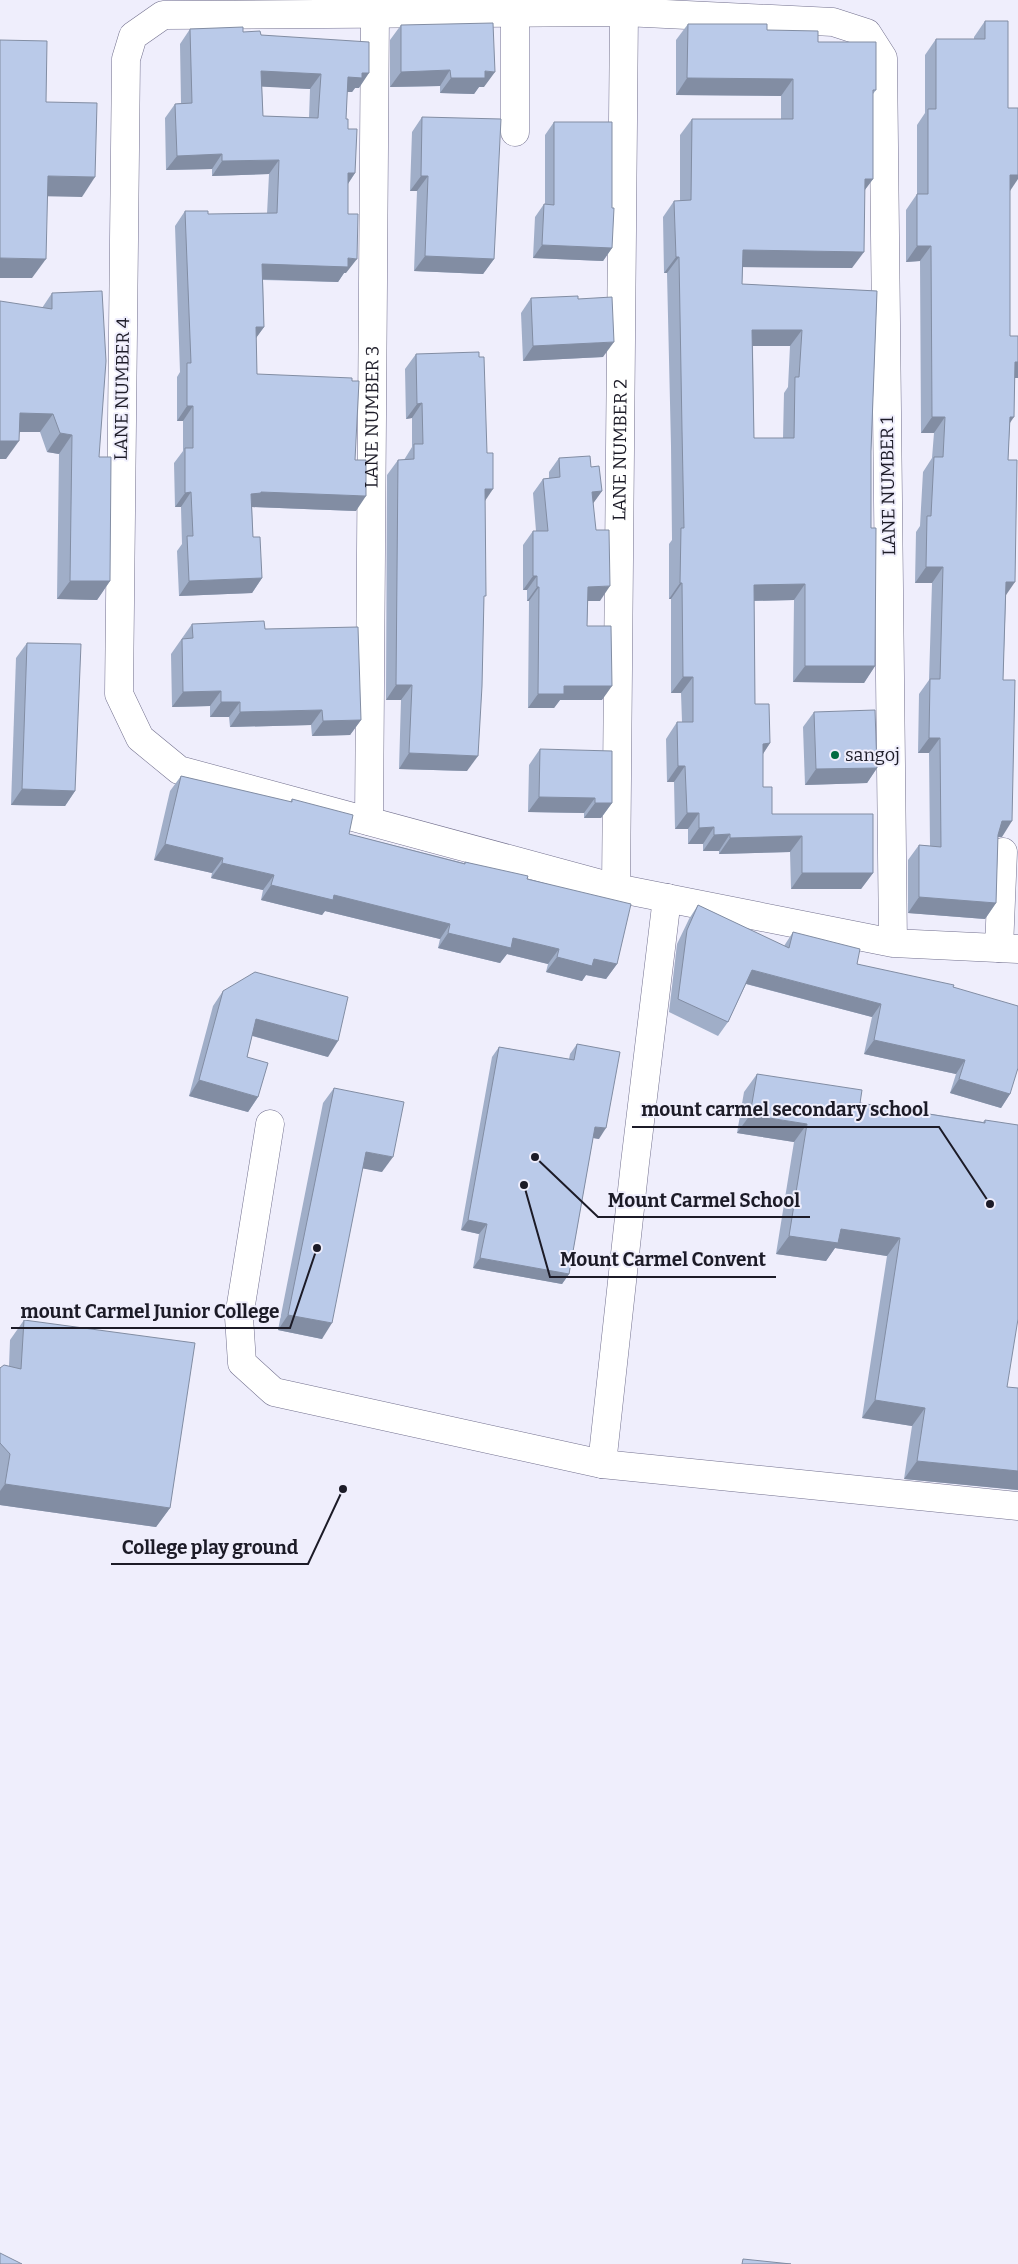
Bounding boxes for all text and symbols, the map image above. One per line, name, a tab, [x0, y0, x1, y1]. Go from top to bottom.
street label: LANE NUMBER 4	[110, 317, 134, 461]
street label: LANE NUMBER 3	[360, 346, 384, 488]
street label: LANE NUMBER 2	[608, 379, 632, 521]
street label: LANE NUMBER 1	[876, 415, 900, 556]
place label: sangoj	[845, 744, 900, 766]
marker: sangoj	[829, 749, 841, 761]
callout: mount carmel secondary school	[632, 1093, 939, 1127]
text: mount carmel secondary school	[641, 1098, 929, 1121]
callout: Mount Carmel School	[598, 1183, 810, 1217]
text: Mount Carmel School	[608, 1189, 800, 1212]
callout: Mount Carmel Convent	[550, 1243, 776, 1277]
text: Mount Carmel Convent	[560, 1248, 767, 1271]
callout: mount Carmel Junior College	[11, 1294, 290, 1328]
text: mount Carmel Junior College	[21, 1300, 279, 1323]
callout: College play ground	[111, 1530, 308, 1564]
text: College play ground	[122, 1536, 299, 1559]

